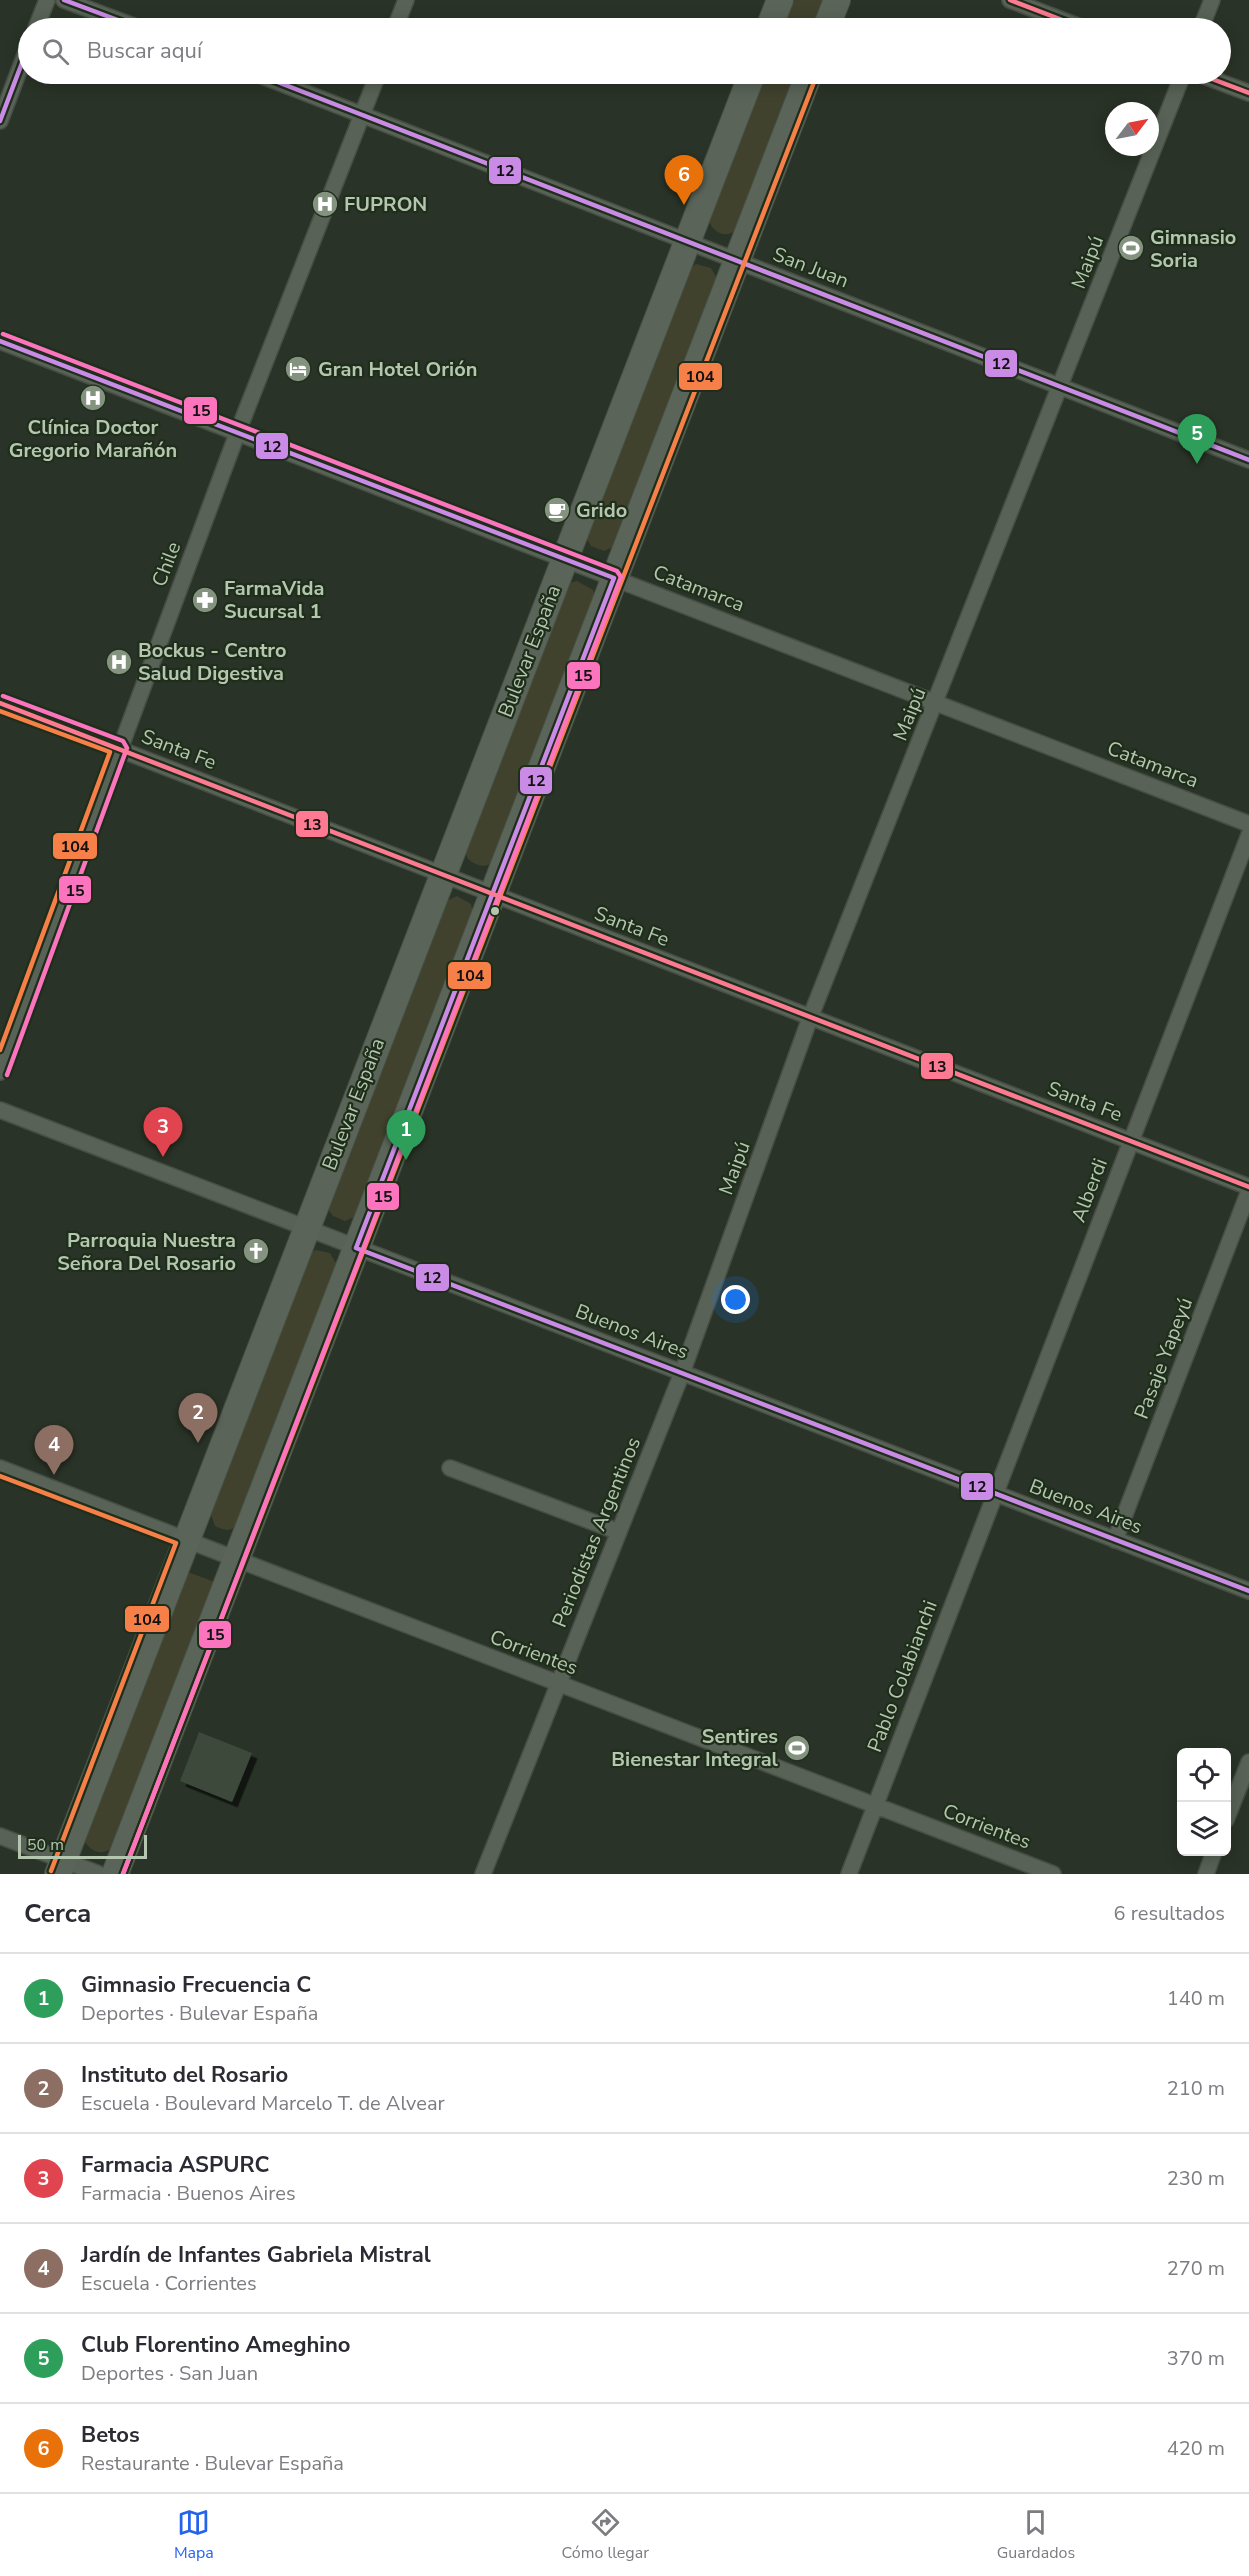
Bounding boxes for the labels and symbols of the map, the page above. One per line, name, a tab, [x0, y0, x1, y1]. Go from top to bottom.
north arrow	[1105, 102, 1159, 156]
line badge: 12	[488, 156, 522, 185]
pin: 6	[664, 156, 704, 205]
text: 12	[495, 160, 515, 182]
hospital icon: FUPRON	[310, 189, 340, 219]
place label: FUPRON	[344, 191, 427, 218]
place label: Gimnasio Soria	[1150, 224, 1236, 274]
street label: Maipú	[1065, 232, 1110, 293]
sports icon: Gimnasio Soria	[1116, 233, 1146, 263]
street label: San Juan	[769, 241, 853, 294]
line badge: 12	[984, 349, 1018, 378]
text: 12	[991, 353, 1011, 375]
hotel icon: Gran Hotel Orión	[283, 354, 313, 384]
place label: Gran Hotel Orión	[318, 356, 477, 383]
line badge: 104	[678, 362, 723, 391]
text: 104	[686, 366, 715, 388]
hospital icon: Clínica Doctor Gregorio Marañón	[78, 383, 108, 413]
line badge: 15	[183, 396, 218, 425]
text: 15	[191, 400, 211, 422]
place label: Clínica Doctor Gregorio Marañón	[9, 414, 177, 464]
pin: 5	[1178, 414, 1216, 464]
line badge: 12	[255, 432, 289, 460]
text: 12	[262, 436, 282, 458]
cafe icon: Grido	[542, 495, 572, 525]
place label: Grido	[576, 497, 627, 524]
street label: Chile	[146, 538, 187, 590]
street label: Catamarca	[649, 559, 748, 618]
place label: FarmaVida Sucursal 1	[224, 575, 324, 625]
street label: Bulevar España	[492, 581, 567, 721]
pharmacy icon: FarmaVida Sucursal 1	[190, 585, 220, 615]
place label: Bockus - Centro Salud Digestiva	[138, 637, 287, 687]
hospital icon: Bockus - Centro Salud Digestiva	[104, 647, 134, 677]
line badge: 15	[566, 661, 601, 690]
text: 15	[573, 665, 593, 687]
street label: Maipú	[887, 684, 932, 745]
street label: Santa Fe	[137, 723, 220, 776]
street label: Catamarca	[1103, 735, 1202, 794]
line badge: 12	[519, 766, 553, 795]
text: 12	[526, 770, 546, 792]
line badge: 13	[295, 810, 329, 838]
text: 13	[302, 814, 322, 836]
line badge: 104	[52, 832, 98, 860]
text: 104	[61, 836, 90, 858]
line badge: 15	[58, 875, 92, 904]
text: 15	[65, 880, 85, 902]
street label: Santa Fe	[590, 900, 673, 953]
unlabelled marker	[489, 905, 501, 917]
line badge: 104	[447, 961, 492, 990]
text: 104	[456, 965, 485, 987]
street label: Bulevar España	[316, 1034, 391, 1174]
line badge: 13	[920, 1052, 954, 1080]
text: 13	[927, 1056, 947, 1078]
street label: Santa Fe	[1043, 1075, 1126, 1128]
pin: 3	[144, 1108, 182, 1157]
pin: 1	[386, 1110, 426, 1160]
street label: Maipú	[712, 1138, 757, 1199]
street label: Alberdi	[1065, 1154, 1114, 1226]
line badge: 15	[366, 1182, 400, 1211]
text: 15	[373, 1186, 393, 1208]
place label: Parroquia Nuestra Señora Del Rosario	[57, 1227, 236, 1277]
church icon: Parroquia Nuestra Señora Del Rosario	[241, 1236, 271, 1266]
line badge: 12	[415, 1263, 450, 1292]
text: 12	[422, 1267, 442, 1289]
your location	[721, 1285, 750, 1314]
street label: Pasaje Yapeyú	[1128, 1294, 1199, 1423]
street label: Buenos Aires	[571, 1298, 692, 1365]
pin: 2	[178, 1394, 218, 1443]
pin: 4	[34, 1426, 74, 1475]
street label: Periodistas Argentinos	[546, 1433, 647, 1631]
line badge: 12	[960, 1472, 994, 1501]
street label: Buenos Aires	[1025, 1473, 1146, 1540]
text: 12	[967, 1476, 987, 1498]
street label: Pablo Colabianchi	[861, 1596, 944, 1756]
line badge: 104	[124, 1605, 170, 1633]
text: 104	[133, 1609, 162, 1631]
line badge: 15	[198, 1620, 232, 1649]
street label: Corrientes	[486, 1623, 582, 1682]
text: 15	[205, 1624, 225, 1646]
place label: Sentires Bienestar Integral	[611, 1723, 779, 1773]
sports icon: Sentires Bienestar Integral	[782, 1733, 812, 1763]
street label: Corrientes	[939, 1797, 1035, 1856]
scale bar	[18, 1832, 147, 1860]

